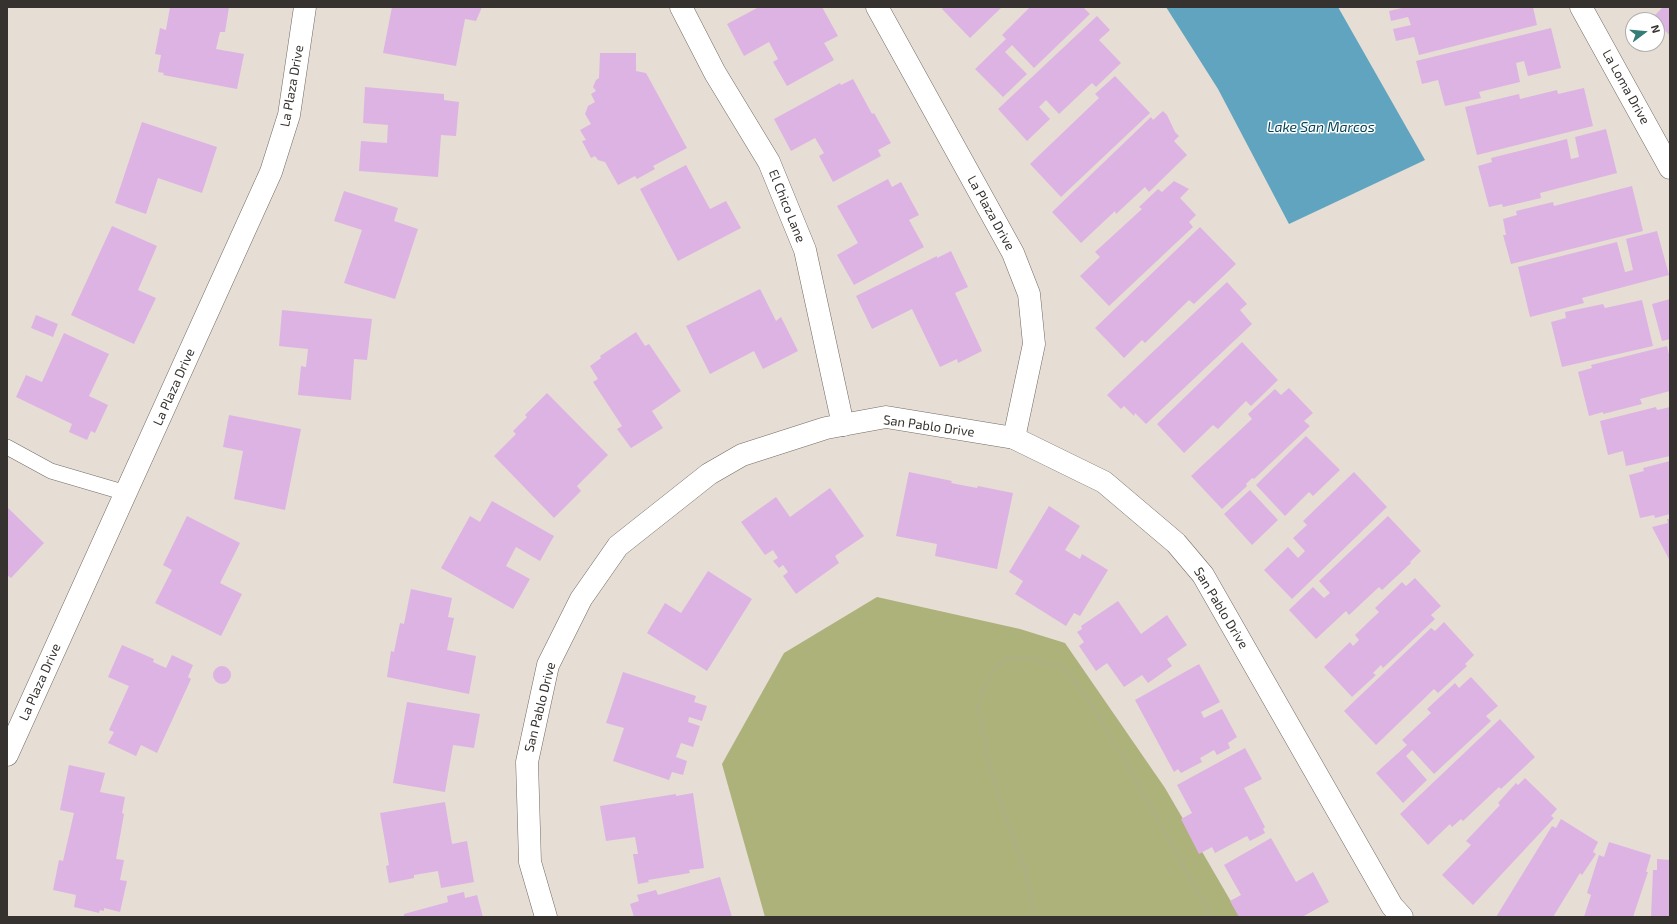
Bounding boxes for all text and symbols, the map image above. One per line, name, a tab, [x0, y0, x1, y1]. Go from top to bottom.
north arrow	[1625, 12, 1665, 52]
text: N	[1649, 23, 1663, 34]
street label: La Plaza Drive	[277, 44, 307, 128]
street label: La Loma Drive	[1599, 47, 1653, 127]
water label: Lake San Marcos	[1267, 119, 1375, 135]
street label: El Chico Lane	[765, 167, 809, 245]
street label: La Plaza Drive	[964, 173, 1018, 253]
street label: La Plaza Drive	[150, 346, 198, 428]
street label: San Pablo Drive	[882, 412, 976, 440]
street label: San Pablo Drive	[1191, 565, 1251, 651]
street label: La Plaza Drive	[16, 641, 64, 723]
street label: San Pablo Drive	[521, 660, 559, 754]

